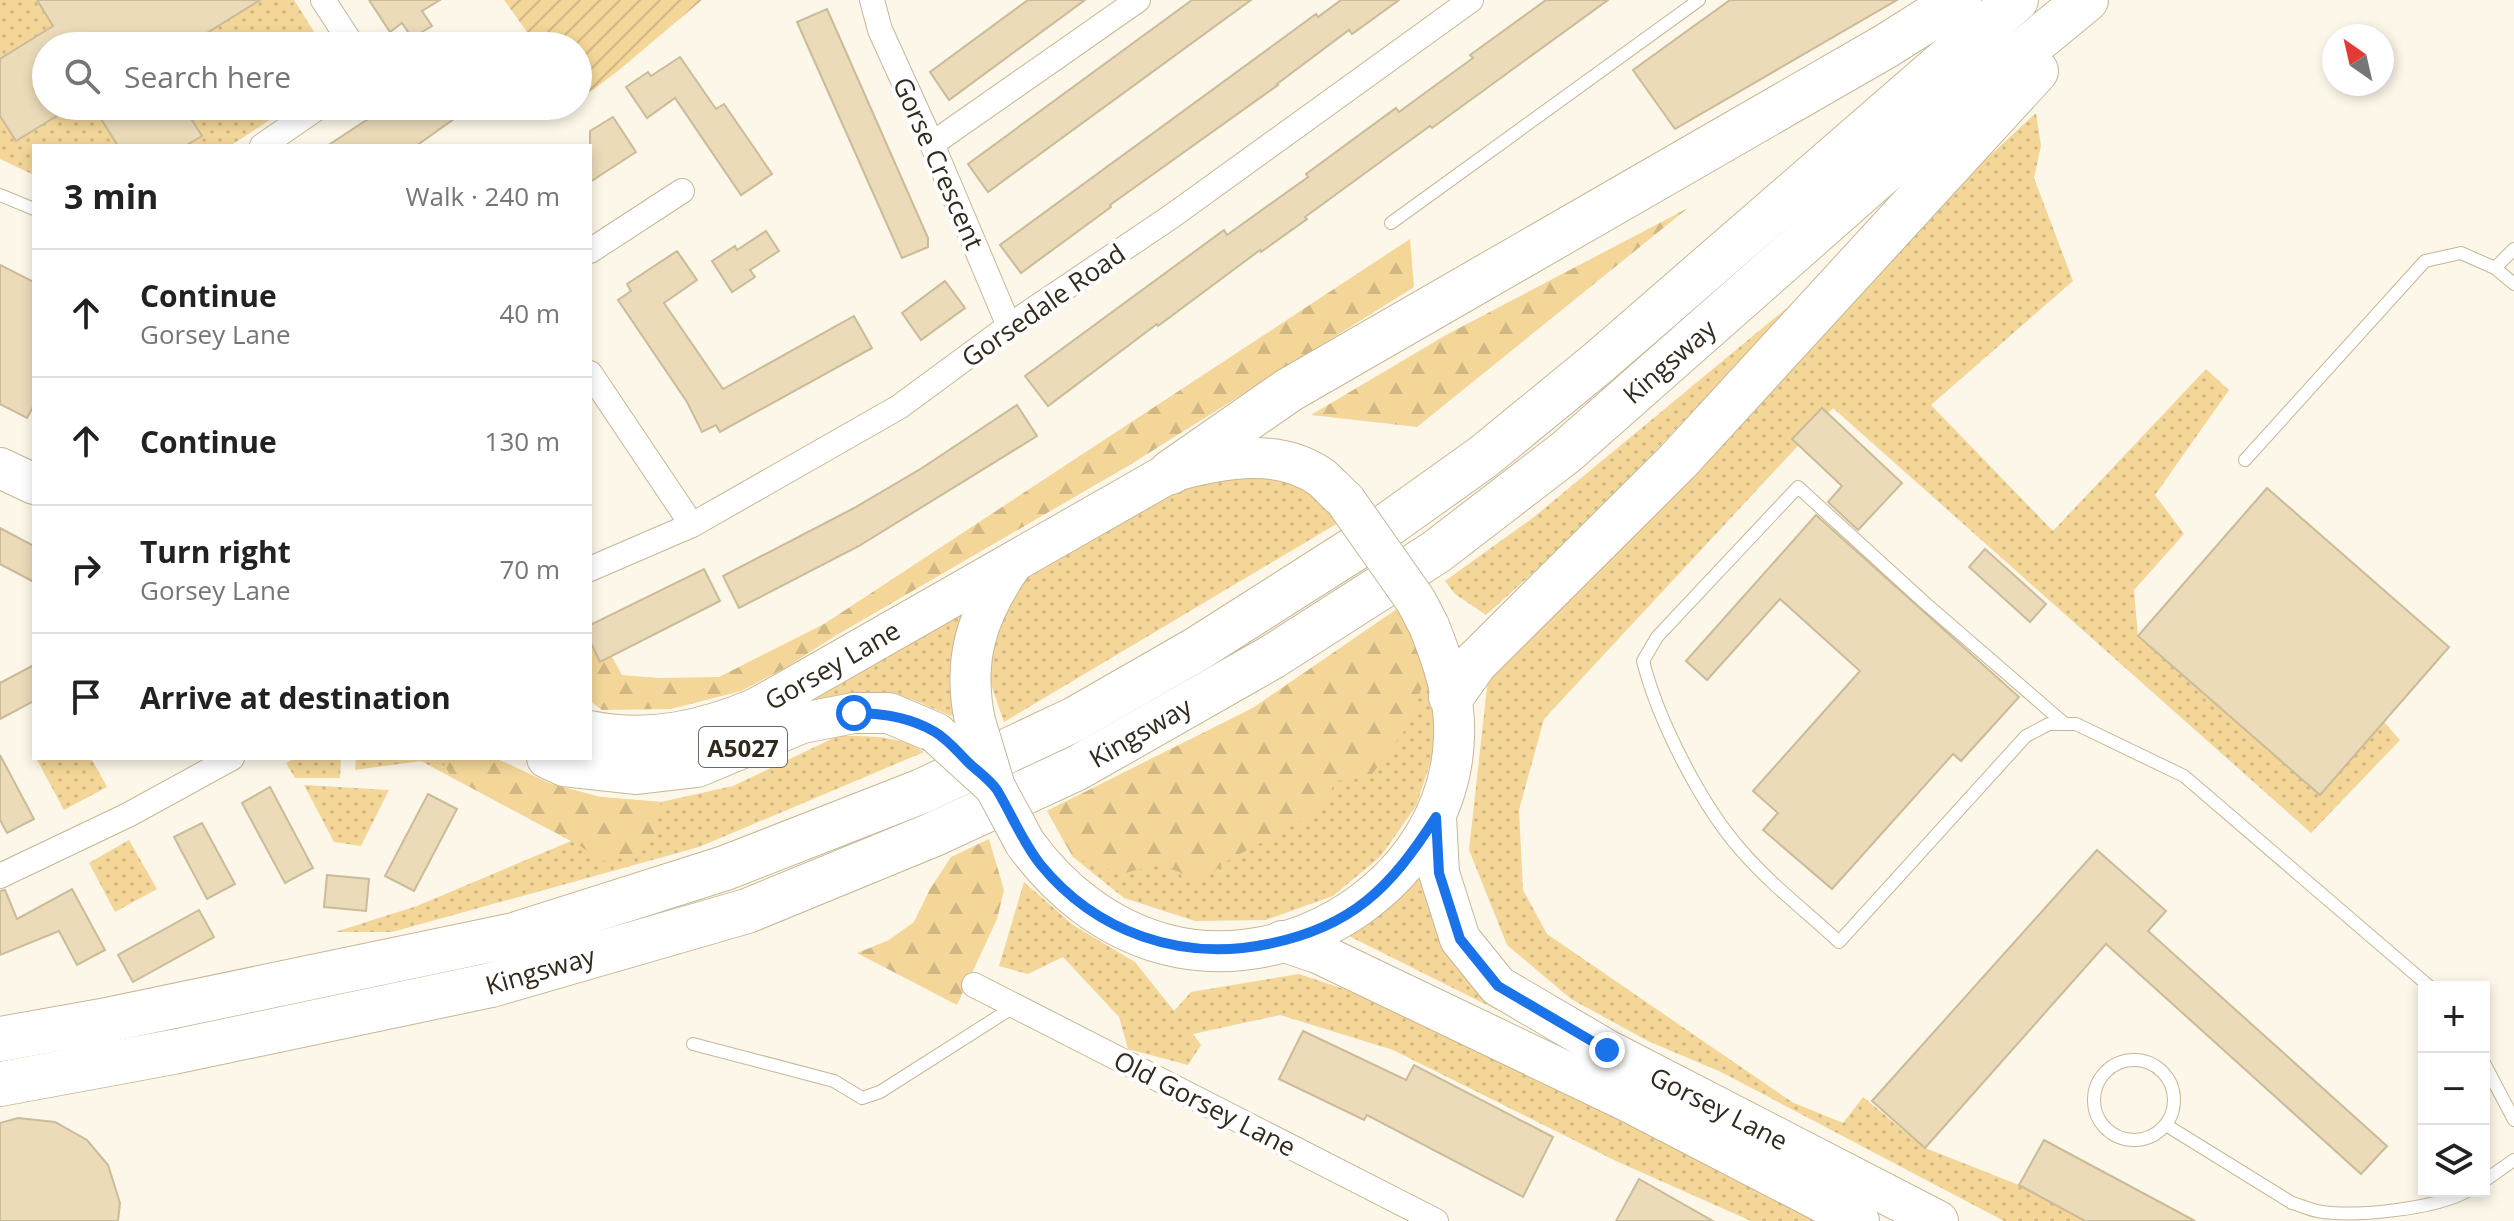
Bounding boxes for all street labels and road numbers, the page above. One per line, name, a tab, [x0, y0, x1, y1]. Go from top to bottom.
street label: Gorse Crescent	[885, 71, 993, 255]
street label: Gorsedale Road	[954, 235, 1132, 375]
street label: Kingsway	[1615, 310, 1724, 412]
street label: Gorsey Lane	[758, 612, 906, 718]
street label: Kingsway	[1082, 688, 1199, 776]
road number: A5027	[699, 727, 787, 767]
street label: Kingsway	[481, 937, 600, 1003]
street label: Old Gorsey Lane	[1108, 1042, 1302, 1164]
street label: Gorsey Lane	[1644, 1058, 1794, 1158]

